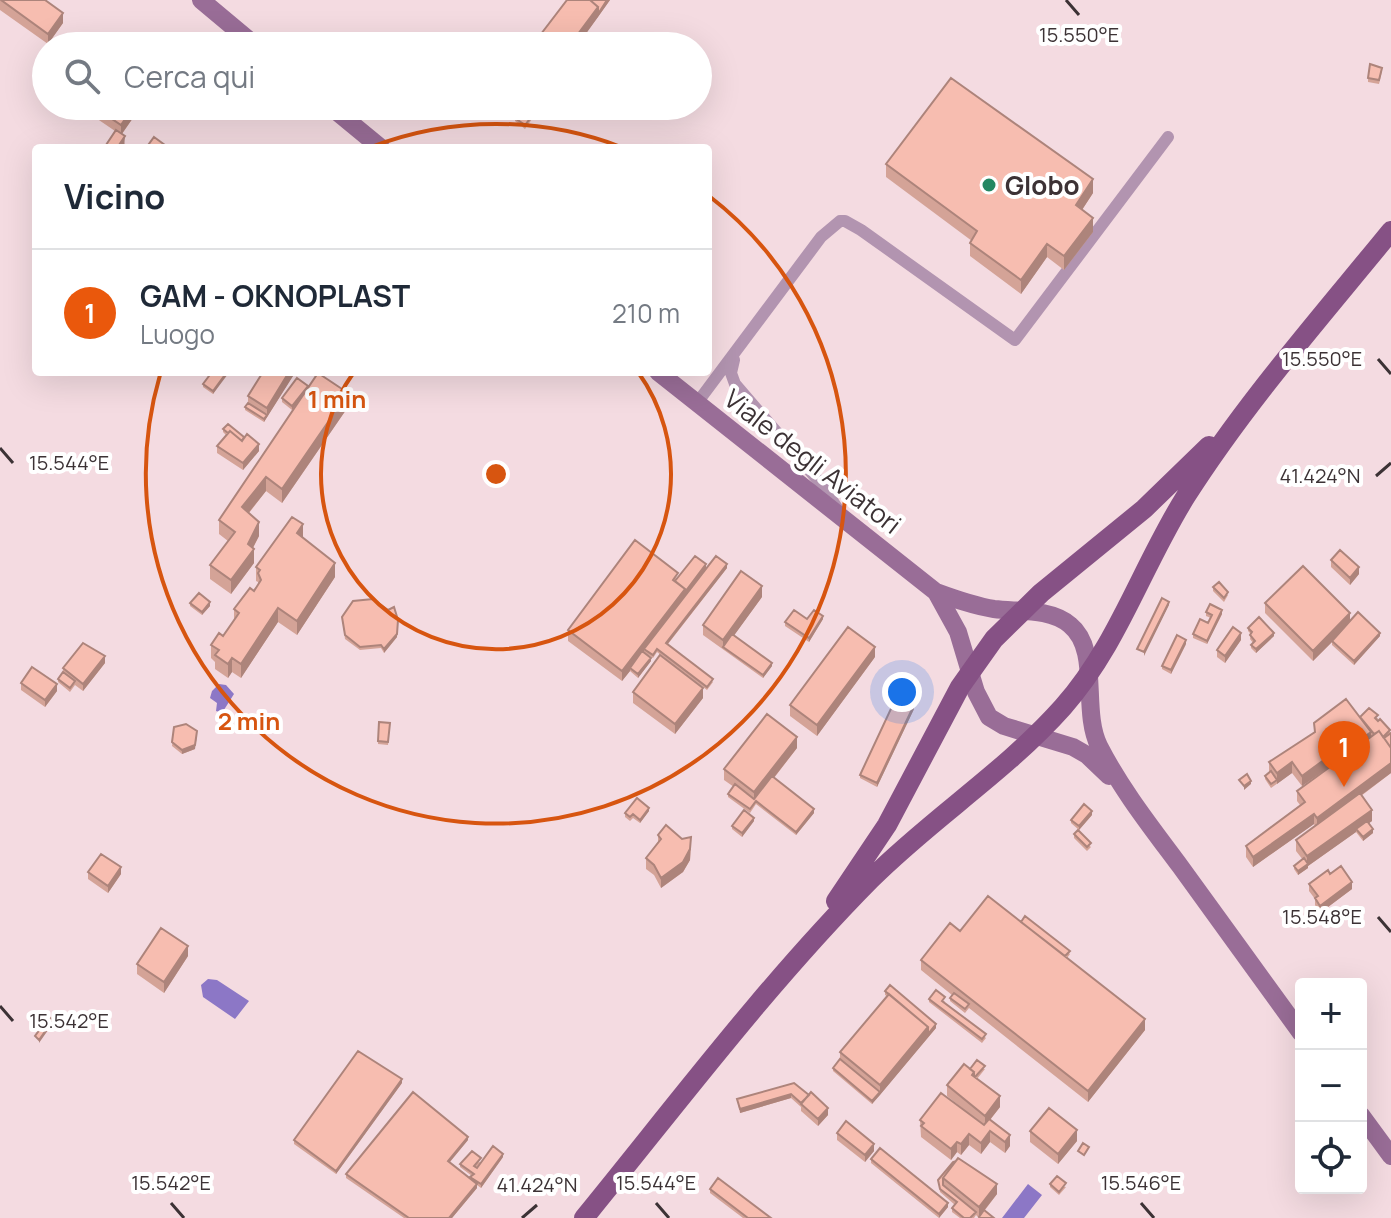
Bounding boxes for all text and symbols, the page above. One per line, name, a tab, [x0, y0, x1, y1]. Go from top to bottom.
text: 15.550°E	[1039, 21, 1119, 48]
search box	[32, 32, 712, 120]
icon: search	[60, 54, 104, 98]
text: Cerca qui	[124, 56, 255, 97]
place label: Globo	[1005, 167, 1079, 203]
text: Vicino	[64, 173, 165, 219]
marker: Globo	[980, 176, 998, 194]
text: GAM - OKNOPLAST	[140, 275, 410, 316]
text: 1	[84, 295, 96, 331]
text: 210 m	[612, 295, 680, 331]
text: Luogo	[140, 316, 215, 352]
text: 15.550°E	[1282, 345, 1362, 372]
street label: Viale degli Aviatori	[717, 381, 909, 541]
text: 1 min	[308, 382, 366, 415]
text: 15.544°E	[29, 449, 109, 476]
centre of rings	[482, 460, 510, 488]
text: 41.424°N	[1279, 462, 1361, 489]
your location	[882, 672, 922, 712]
text: 2 min	[218, 704, 280, 737]
pin: 1	[1318, 721, 1370, 787]
text: 15.548°E	[1282, 903, 1362, 930]
map controls	[1295, 978, 1367, 1194]
button: +	[1295, 978, 1367, 1050]
text: 15.542°E	[29, 1007, 109, 1034]
button: −	[1295, 1050, 1367, 1122]
button: locate	[1295, 1122, 1367, 1194]
text: 15.542°E	[131, 1169, 211, 1196]
text: 15.544°E	[616, 1169, 696, 1196]
text: 15.546°E	[1101, 1169, 1181, 1196]
text: 41.424°N	[496, 1171, 578, 1198]

